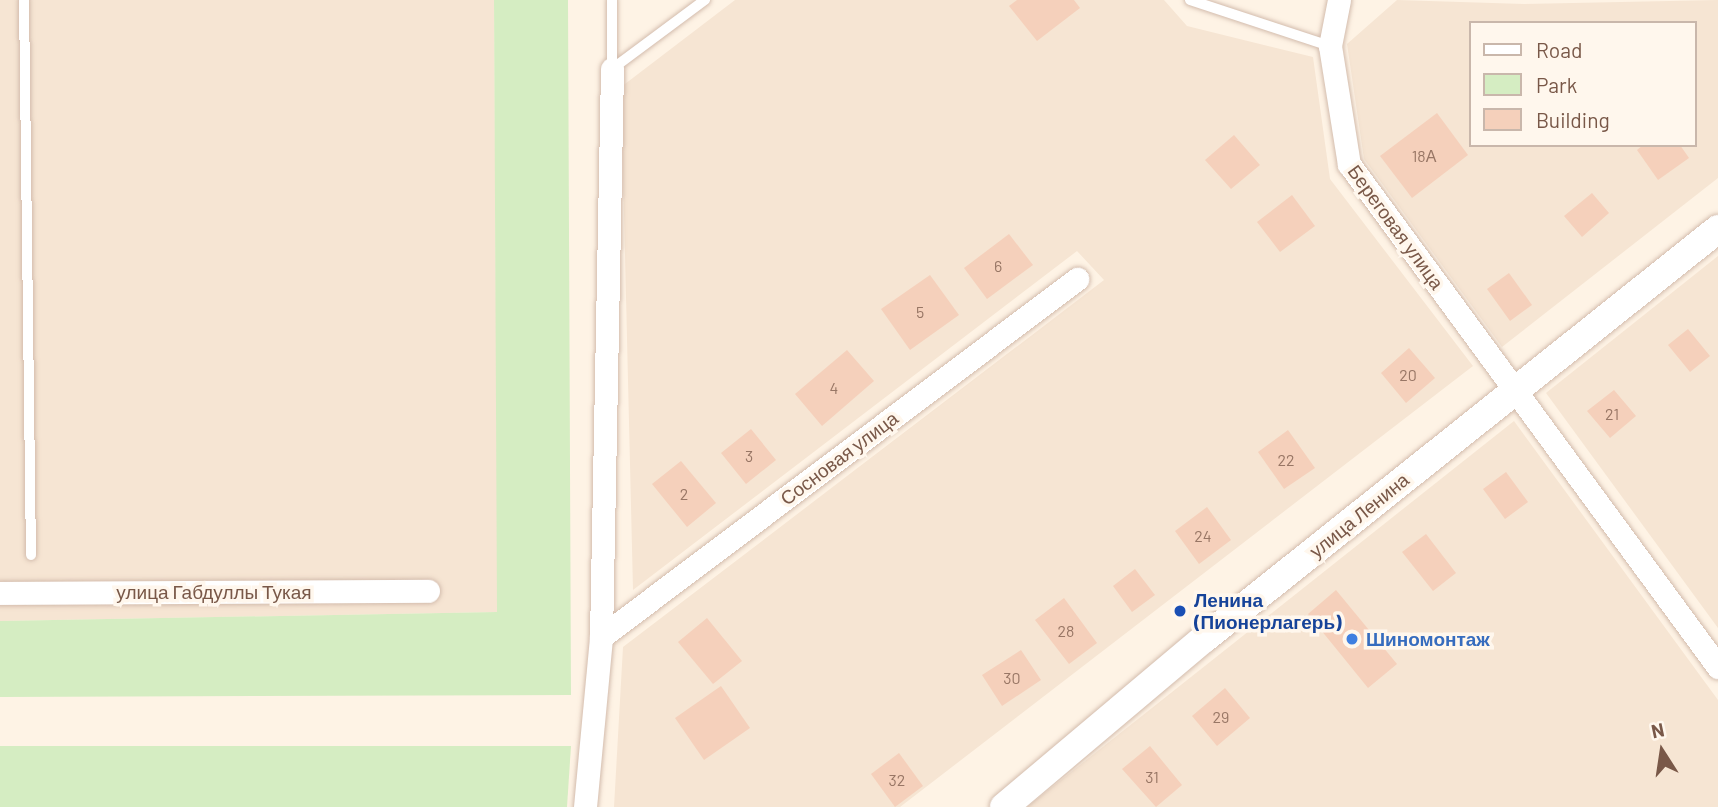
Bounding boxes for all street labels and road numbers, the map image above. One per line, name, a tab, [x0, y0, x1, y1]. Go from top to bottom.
street label: Береговая улица	[1343, 160, 1449, 294]
street label: Сосновая улица	[776, 406, 902, 510]
street label: улица Ленина	[1305, 468, 1413, 562]
street label: улица Габдуллы Тукая	[116, 581, 312, 603]

